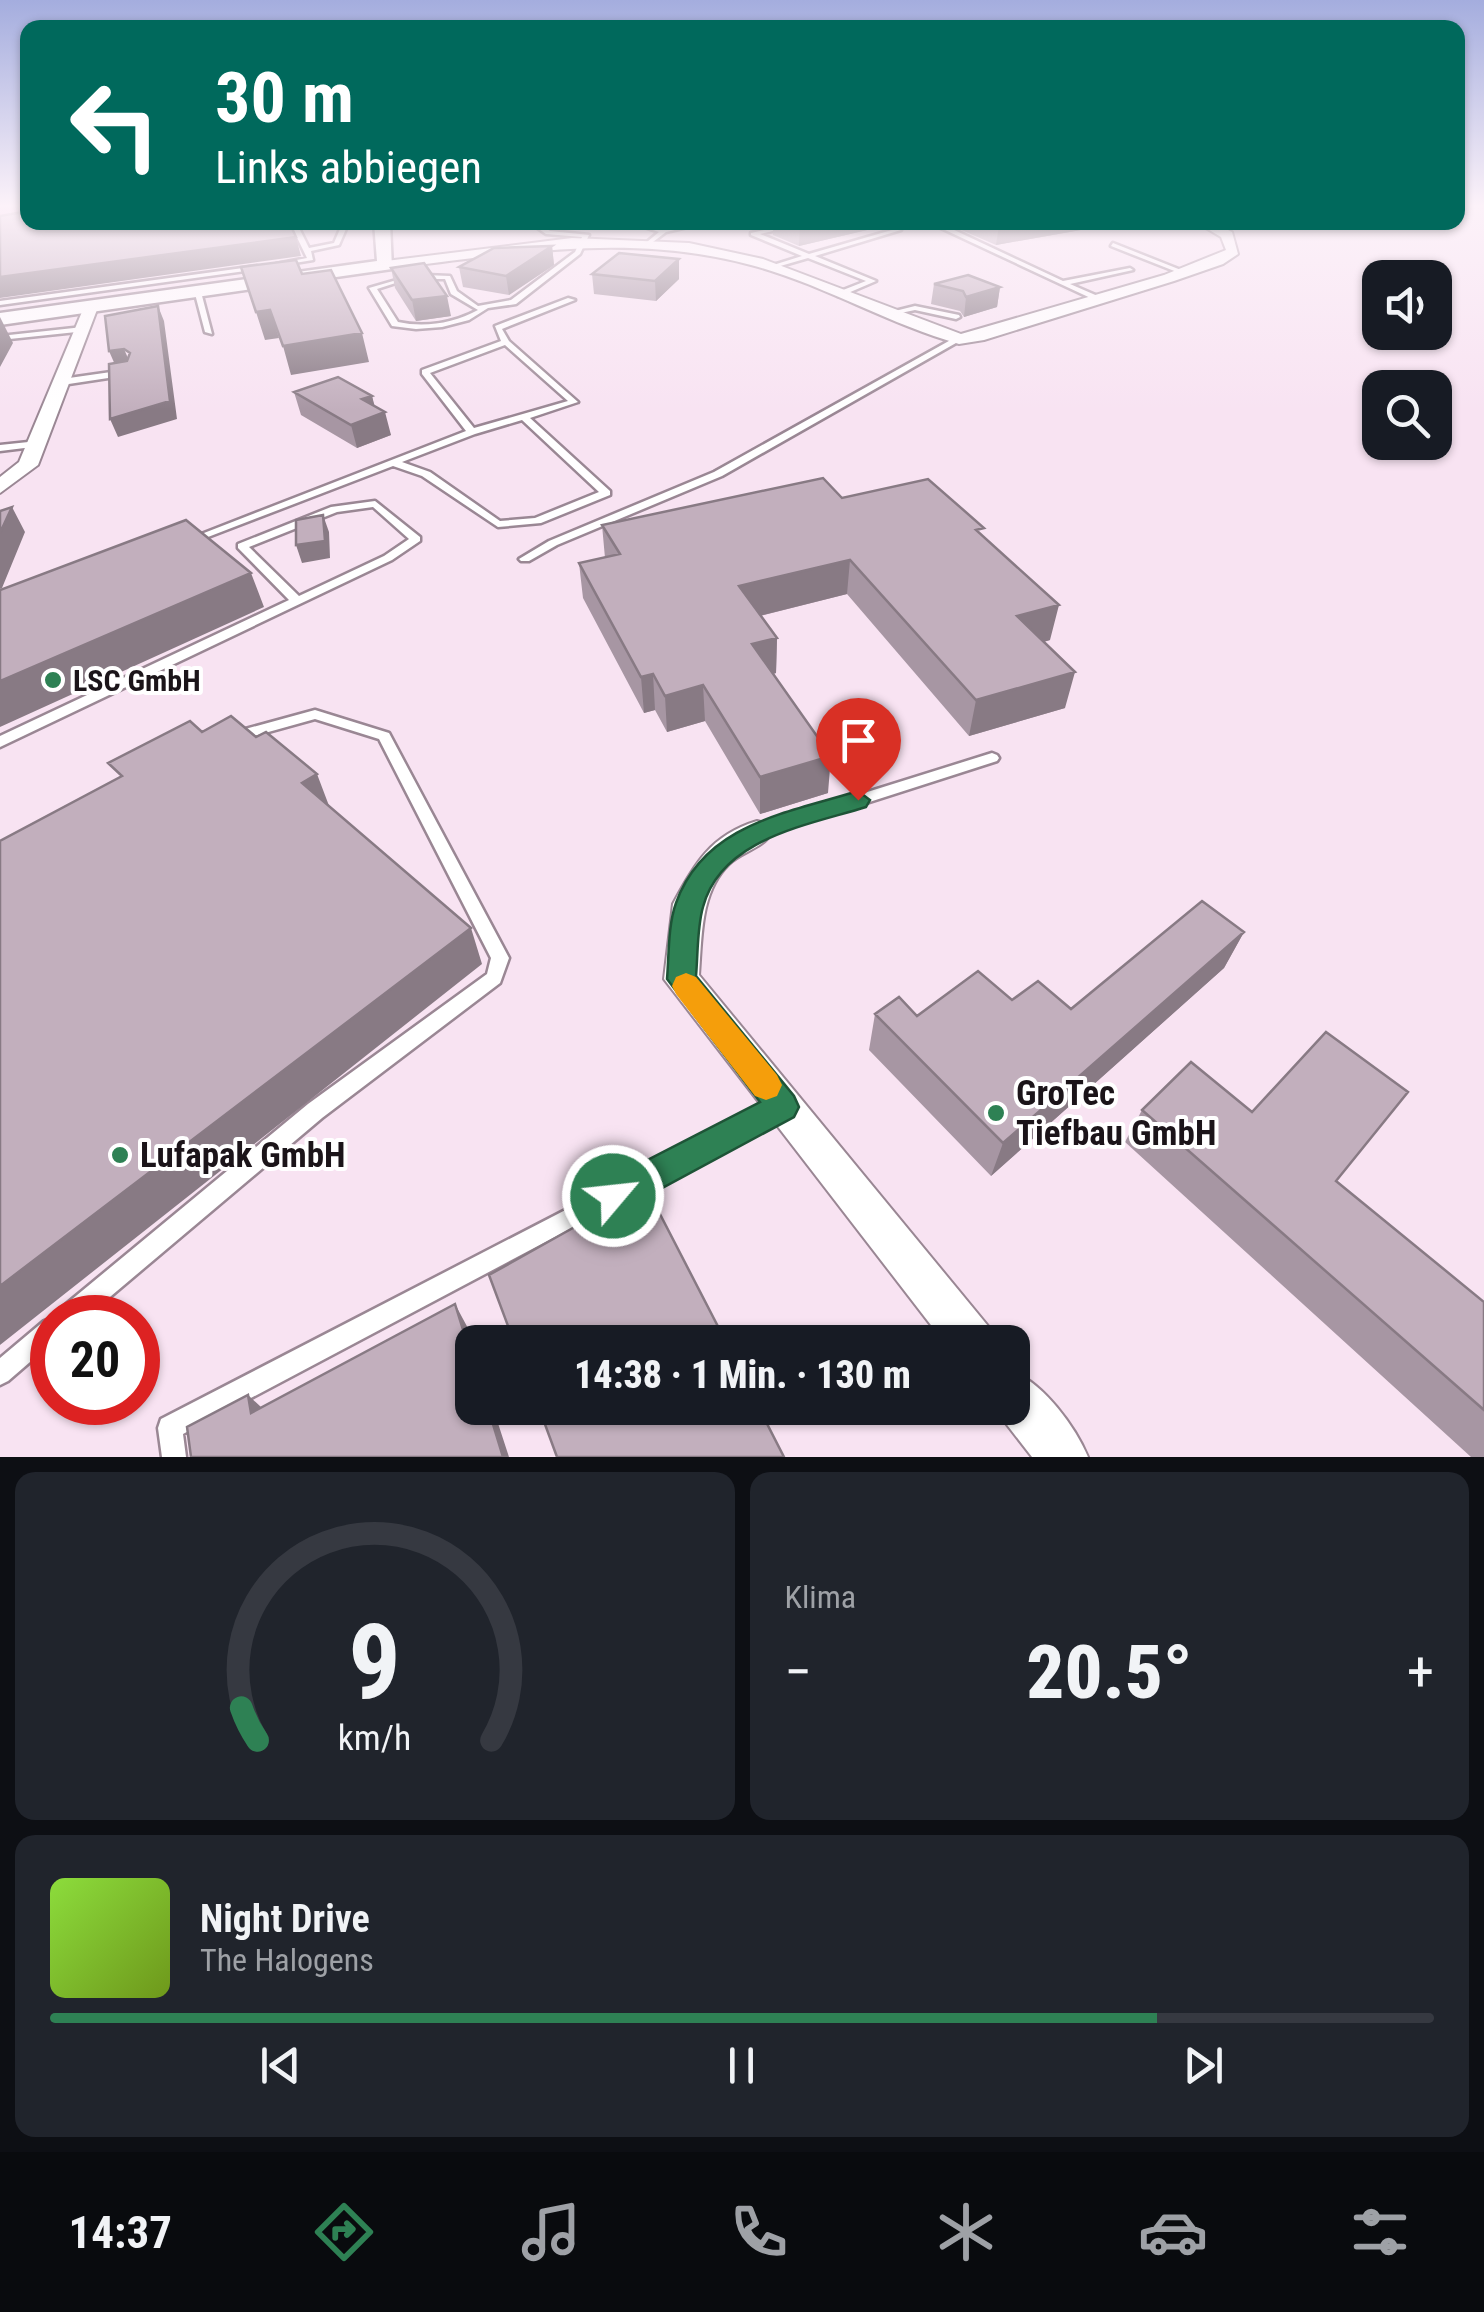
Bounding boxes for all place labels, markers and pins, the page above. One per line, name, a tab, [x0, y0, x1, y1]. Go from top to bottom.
place label: LSC GmbH	[73, 663, 201, 698]
marker: LSC GmbH	[42, 669, 64, 691]
pin	[816, 698, 901, 801]
place label: GroTec Tiefbau GmbH	[1016, 1073, 1216, 1154]
marker: GroTec Tiefbau GmbH	[985, 1102, 1007, 1124]
place label: Lufapak GmbH	[140, 1135, 346, 1176]
marker: Lufapak GmbH	[109, 1144, 131, 1166]

